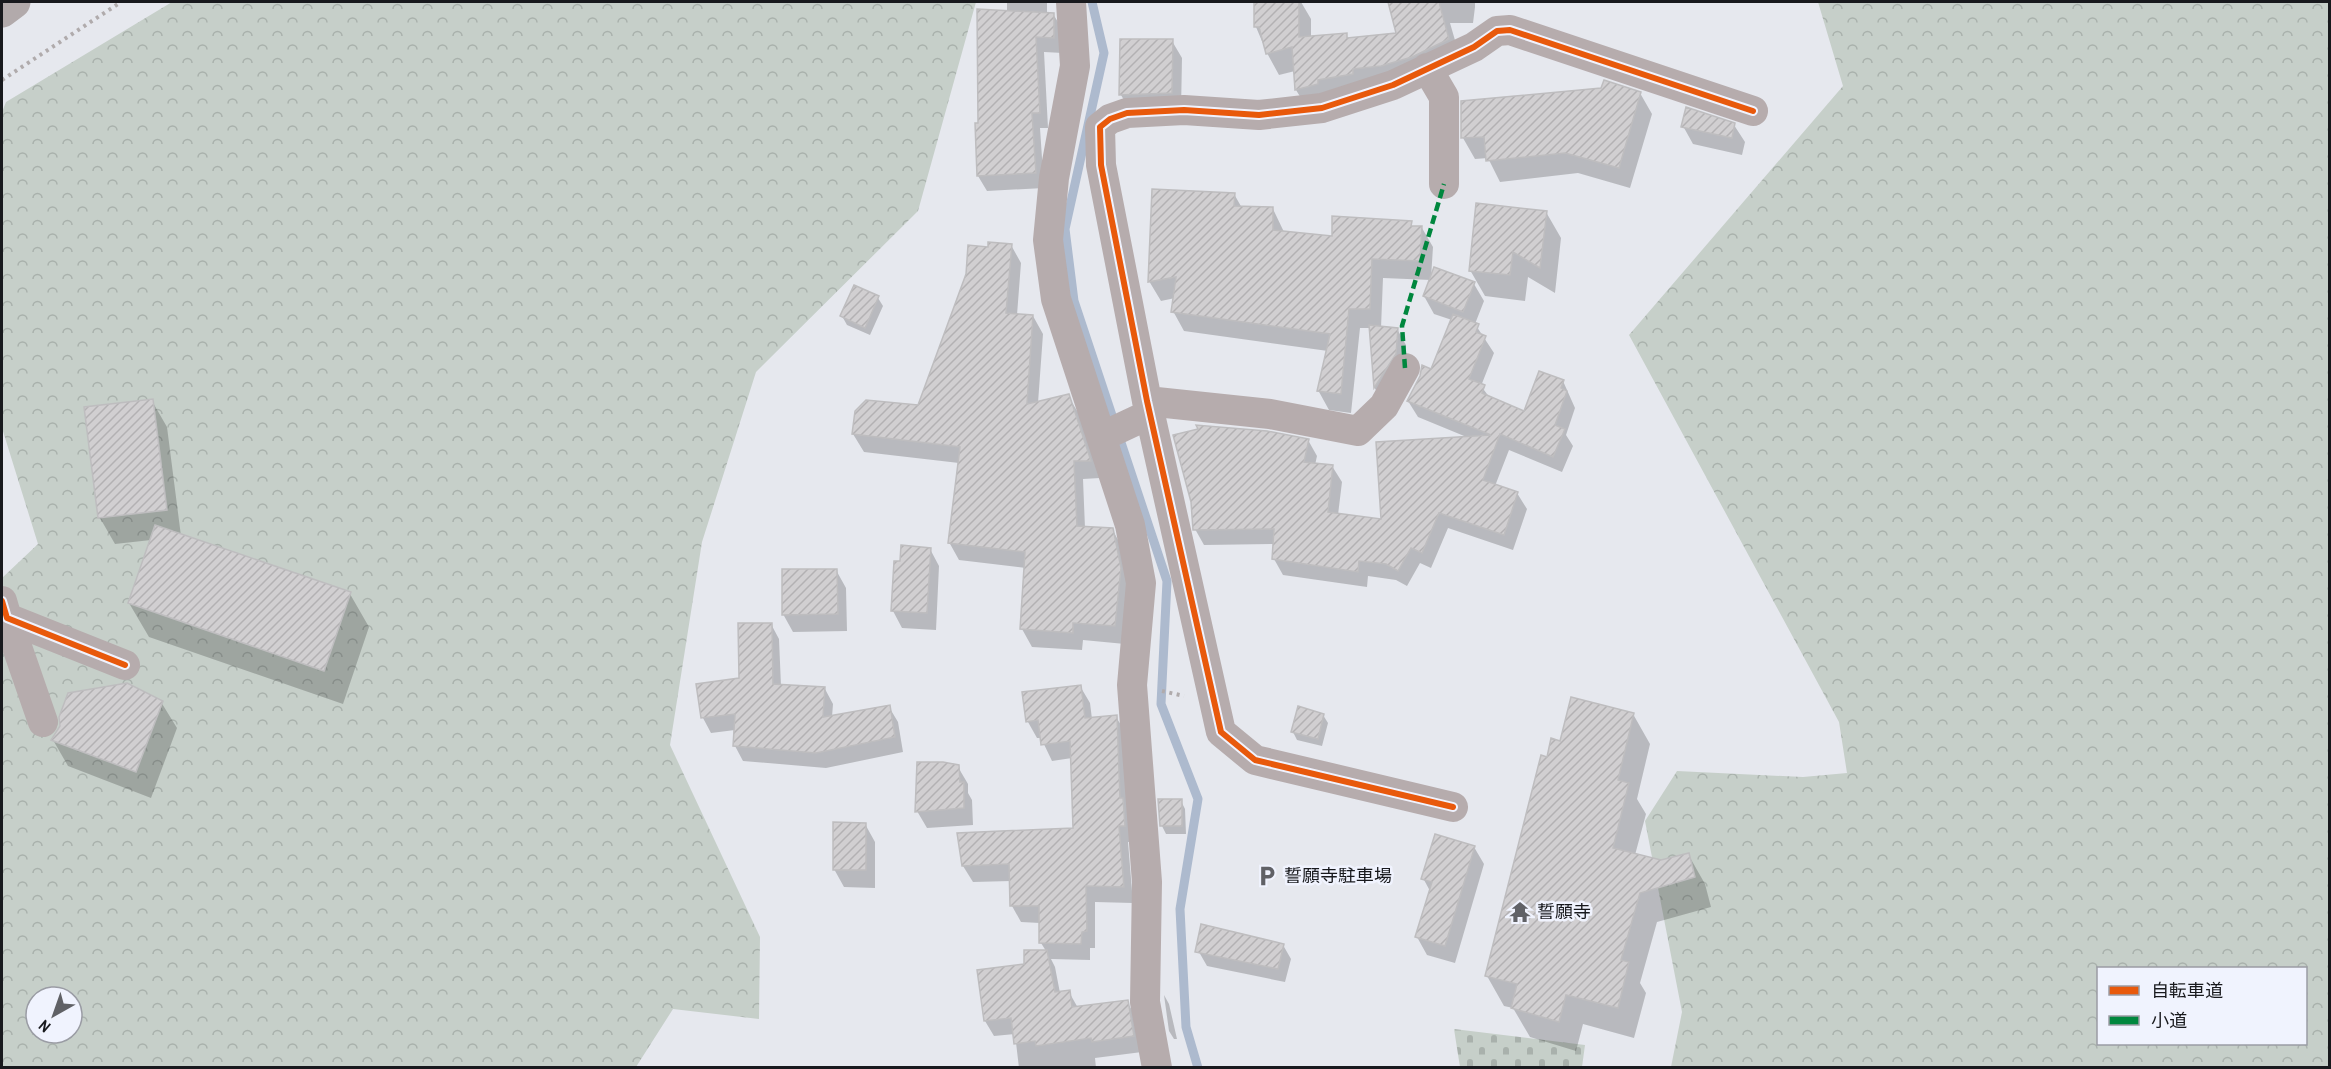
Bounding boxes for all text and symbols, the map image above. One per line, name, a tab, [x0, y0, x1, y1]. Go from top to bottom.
place label: 誓願寺駐車場	[1284, 863, 1392, 888]
parking icon: 誓願寺駐車場	[1255, 864, 1279, 888]
place label: 誓願寺	[1537, 899, 1591, 924]
temple icon: 誓願寺	[1508, 900, 1532, 924]
legend	[2097, 967, 2307, 1045]
text: 自転車道	[2151, 978, 2223, 1003]
north arrow	[24, 985, 84, 1045]
text: 小道	[2151, 1008, 2187, 1033]
text: N	[34, 1015, 55, 1038]

